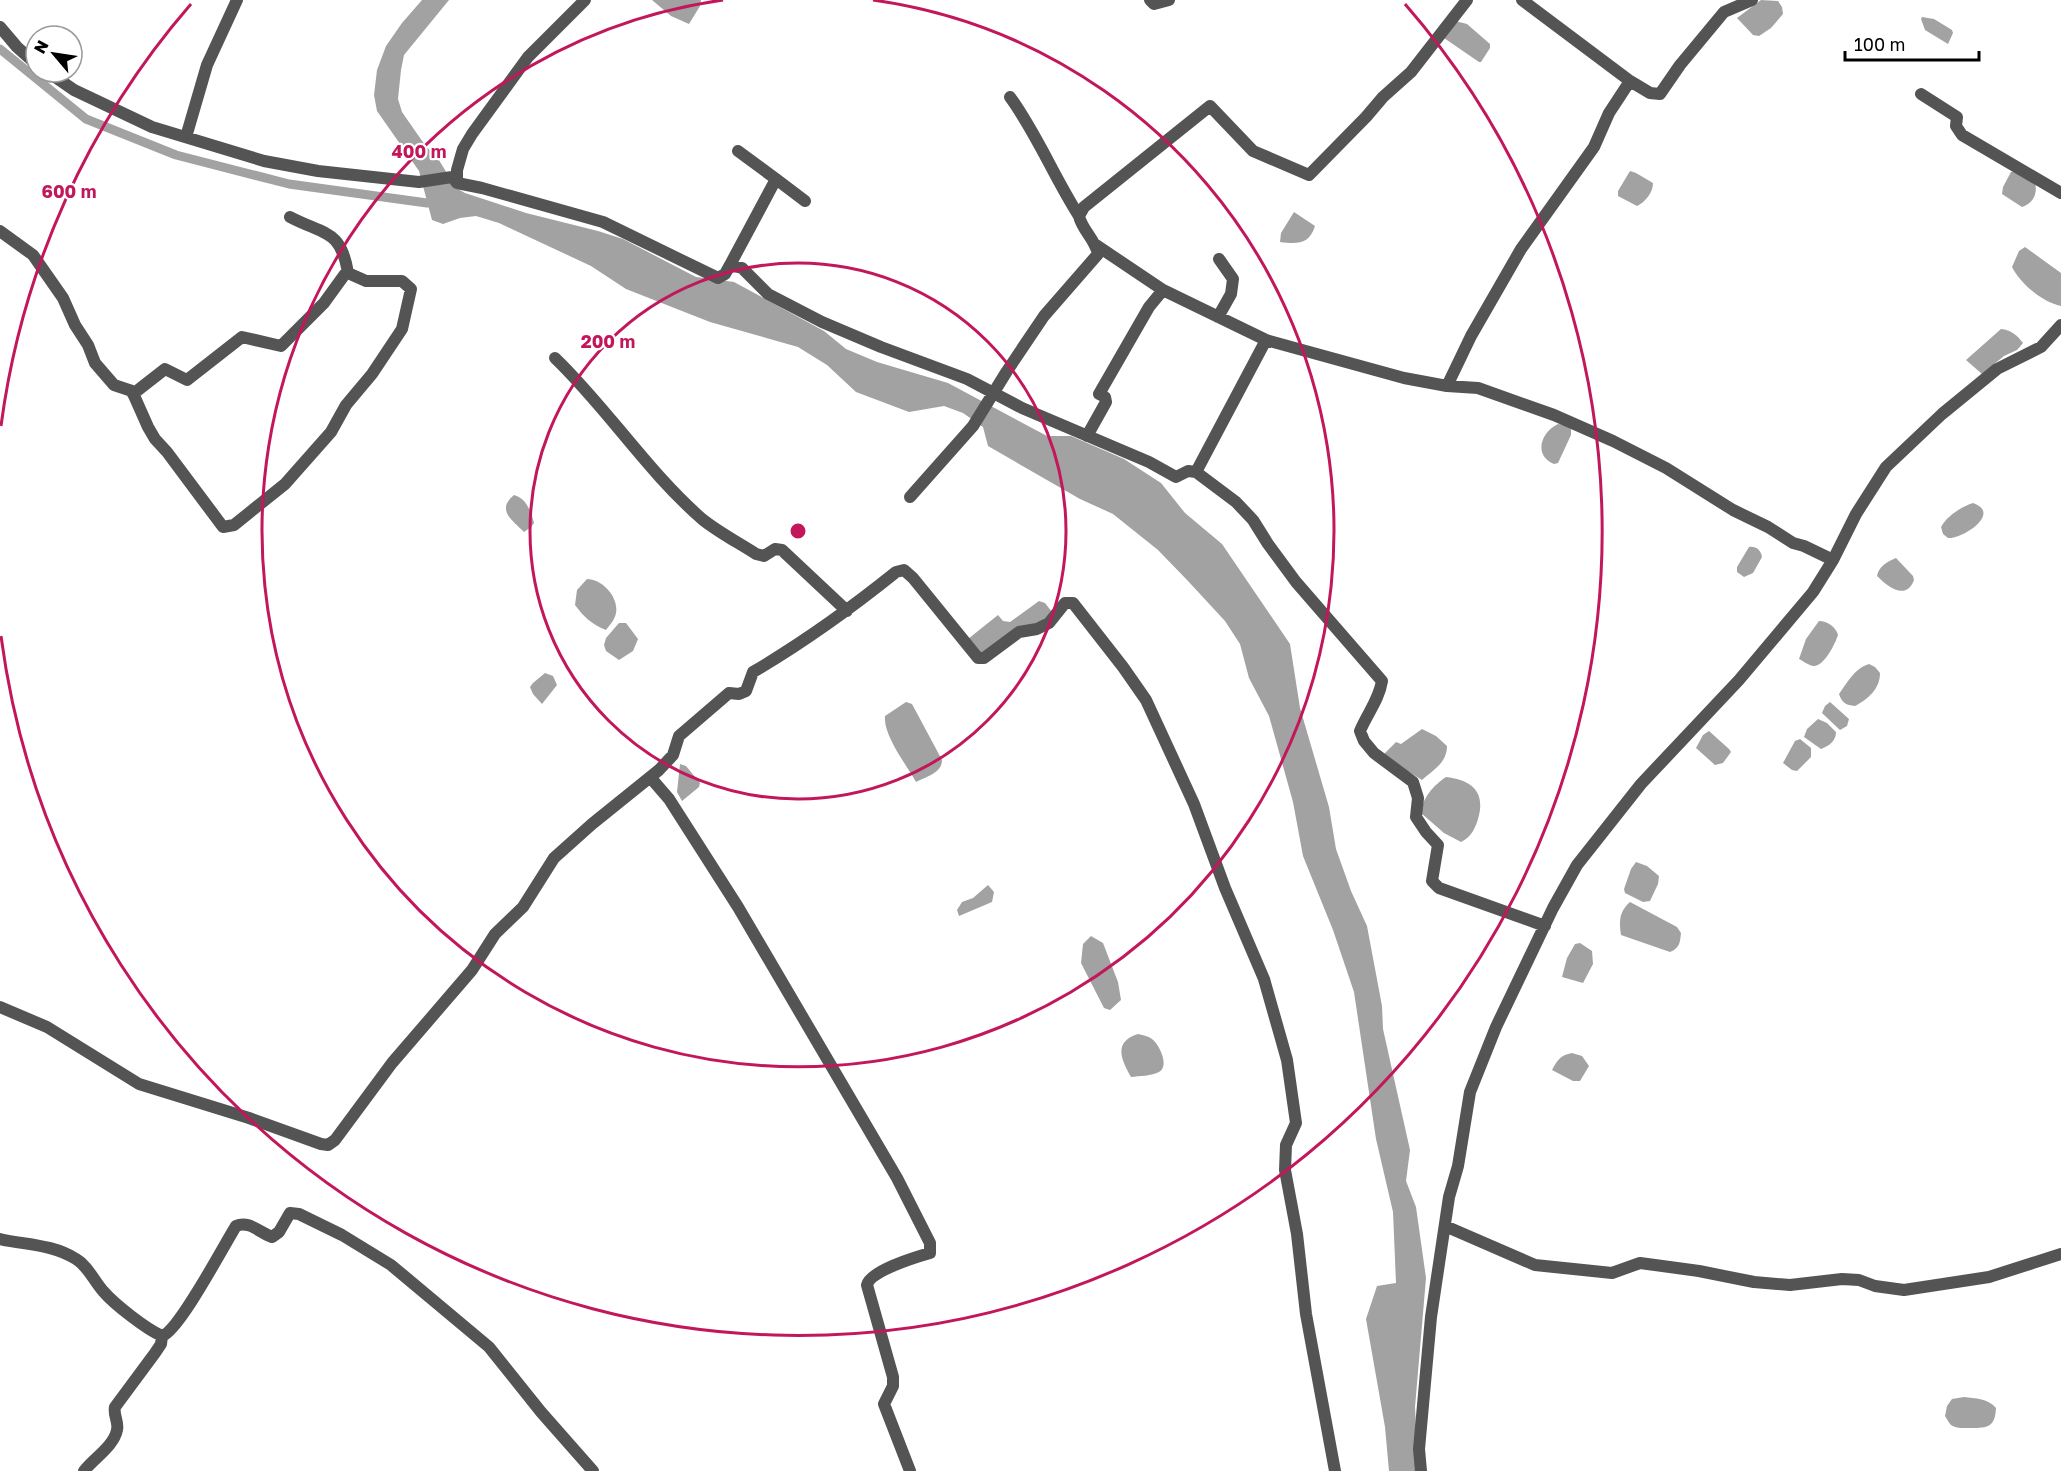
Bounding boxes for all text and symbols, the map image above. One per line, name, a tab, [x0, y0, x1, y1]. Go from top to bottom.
north arrow	[24, 24, 84, 84]
scale bar	[1845, 24, 1978, 62]
text: 100 m	[1854, 33, 1905, 55]
text: N	[29, 37, 53, 57]
text: 400 m	[392, 140, 446, 162]
text: 600 m	[41, 180, 97, 202]
text: 200 m	[581, 330, 635, 352]
centre of rings	[788, 521, 808, 541]

